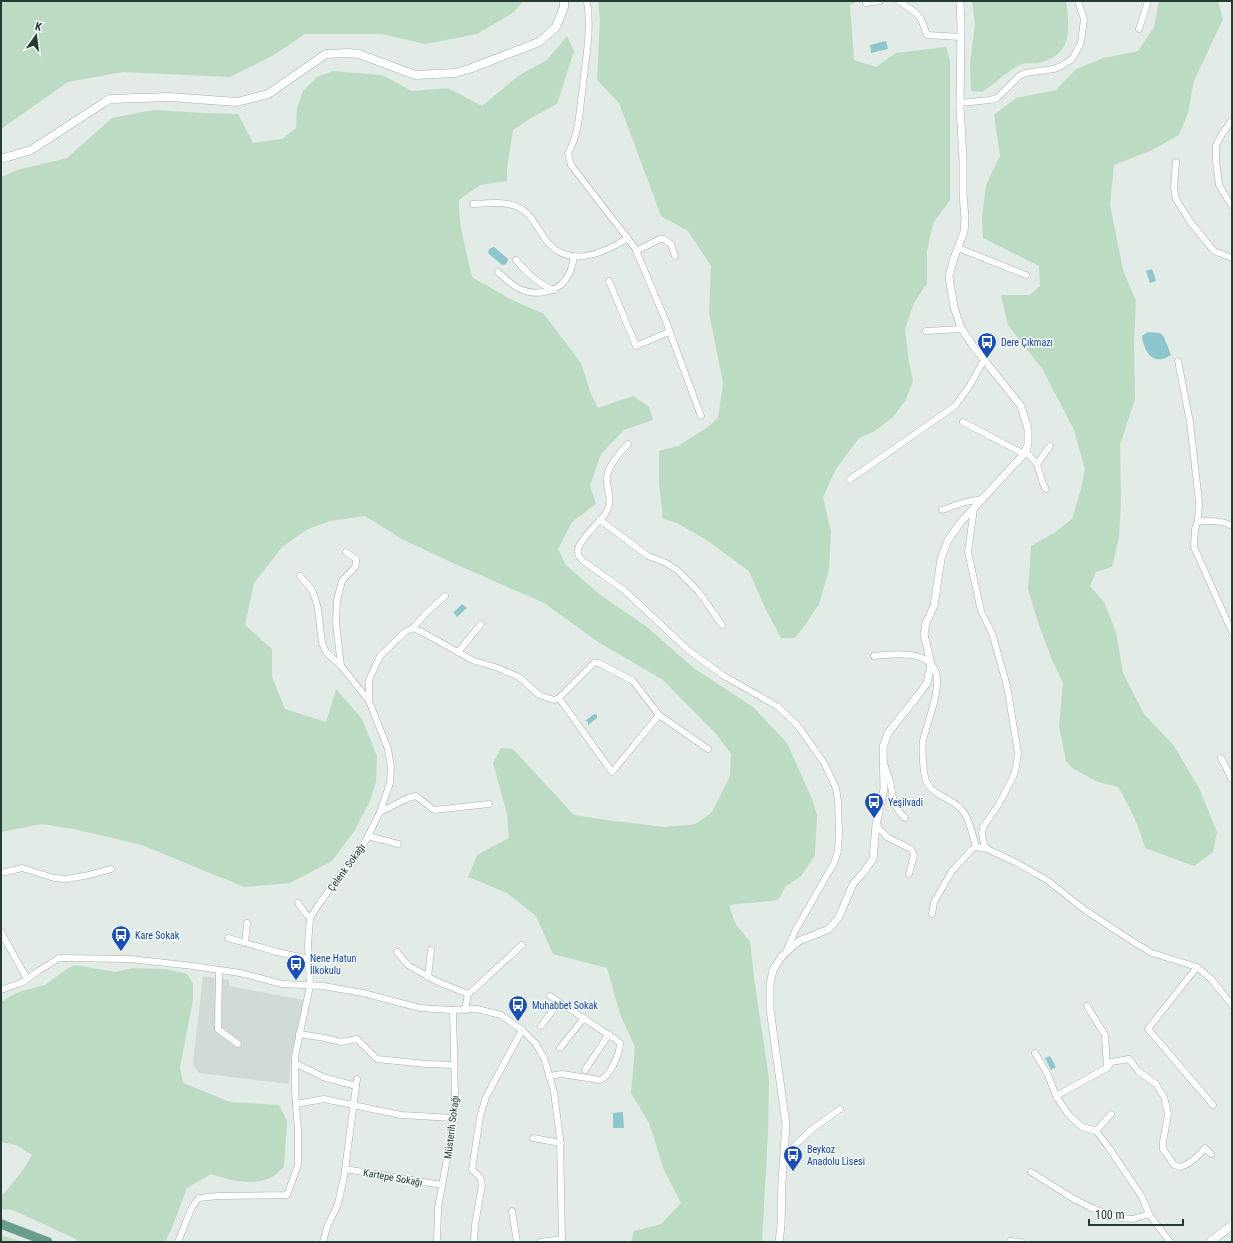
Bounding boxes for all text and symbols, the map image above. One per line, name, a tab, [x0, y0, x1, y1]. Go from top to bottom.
north arrow	[16, 16, 56, 56]
text: K	[34, 20, 44, 34]
bus stop icon: Dere Çıkmazı	[976, 331, 998, 359]
place label: Dere Çıkmazı	[1001, 337, 1053, 348]
bus stop icon: Yeşilvadi	[863, 791, 885, 819]
place label: Yeşilvadi	[888, 797, 923, 808]
street label: Çelenk Sokağı	[326, 841, 367, 893]
bus stop icon: Kare Sokak	[110, 924, 132, 952]
place label: Kare Sokak	[135, 930, 180, 941]
bus stop icon: Nene Hatun İlkokulu	[285, 953, 307, 981]
place label: Nene Hatun İlkokulu	[310, 953, 356, 976]
bus stop icon: Muhabbet Sokak	[507, 994, 529, 1022]
place label: Muhabbet Sokak	[532, 1000, 598, 1011]
street label: Müsterih Sokağı	[442, 1095, 461, 1159]
bus stop icon: Beykoz Anadolu Lisesi	[782, 1144, 804, 1172]
place label: Beykoz Anadolu Lisesi	[807, 1144, 865, 1167]
street label: Kartepe Sokağı	[362, 1167, 423, 1188]
scale bar	[1089, 1201, 1183, 1227]
text: 100 m	[1095, 1208, 1125, 1222]

